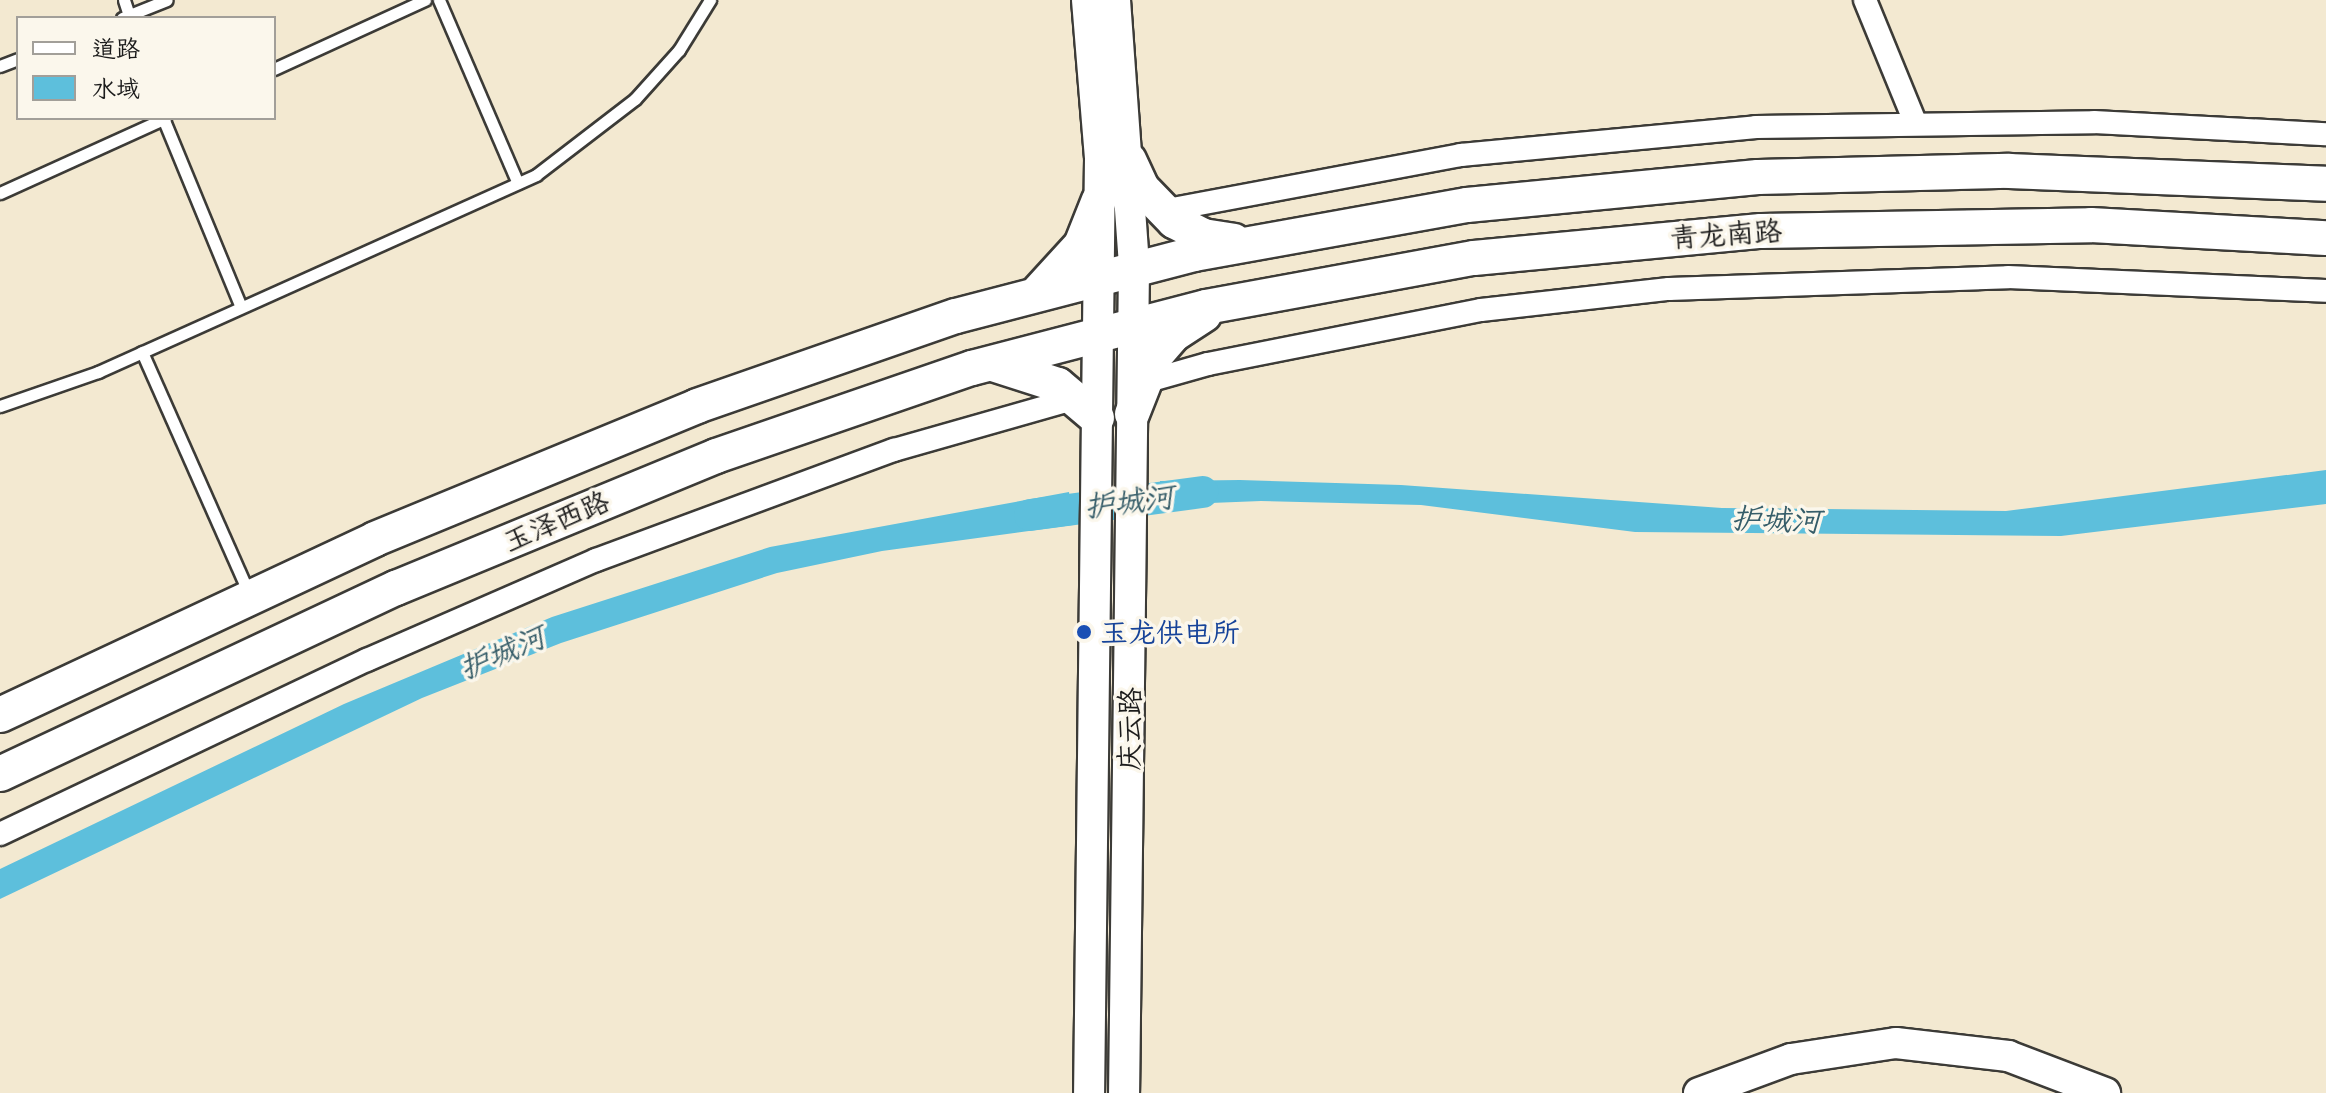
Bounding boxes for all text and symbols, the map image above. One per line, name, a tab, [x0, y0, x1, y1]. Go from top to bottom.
legend	[16, 16, 276, 120]
text: 道路	[92, 32, 140, 64]
text: 水域	[92, 72, 140, 104]
street label: 青龙南路	[1669, 213, 1783, 255]
water label: 护城河	[1082, 478, 1176, 524]
street label: 玉泽西路	[498, 484, 614, 558]
water label: 护城河	[1730, 499, 1822, 539]
place label: 玉龙供电所	[1100, 615, 1240, 649]
water label: 护城河	[454, 618, 550, 686]
marker: 玉龙供电所	[1075, 623, 1093, 641]
street label: 庆云路	[1111, 687, 1147, 771]

